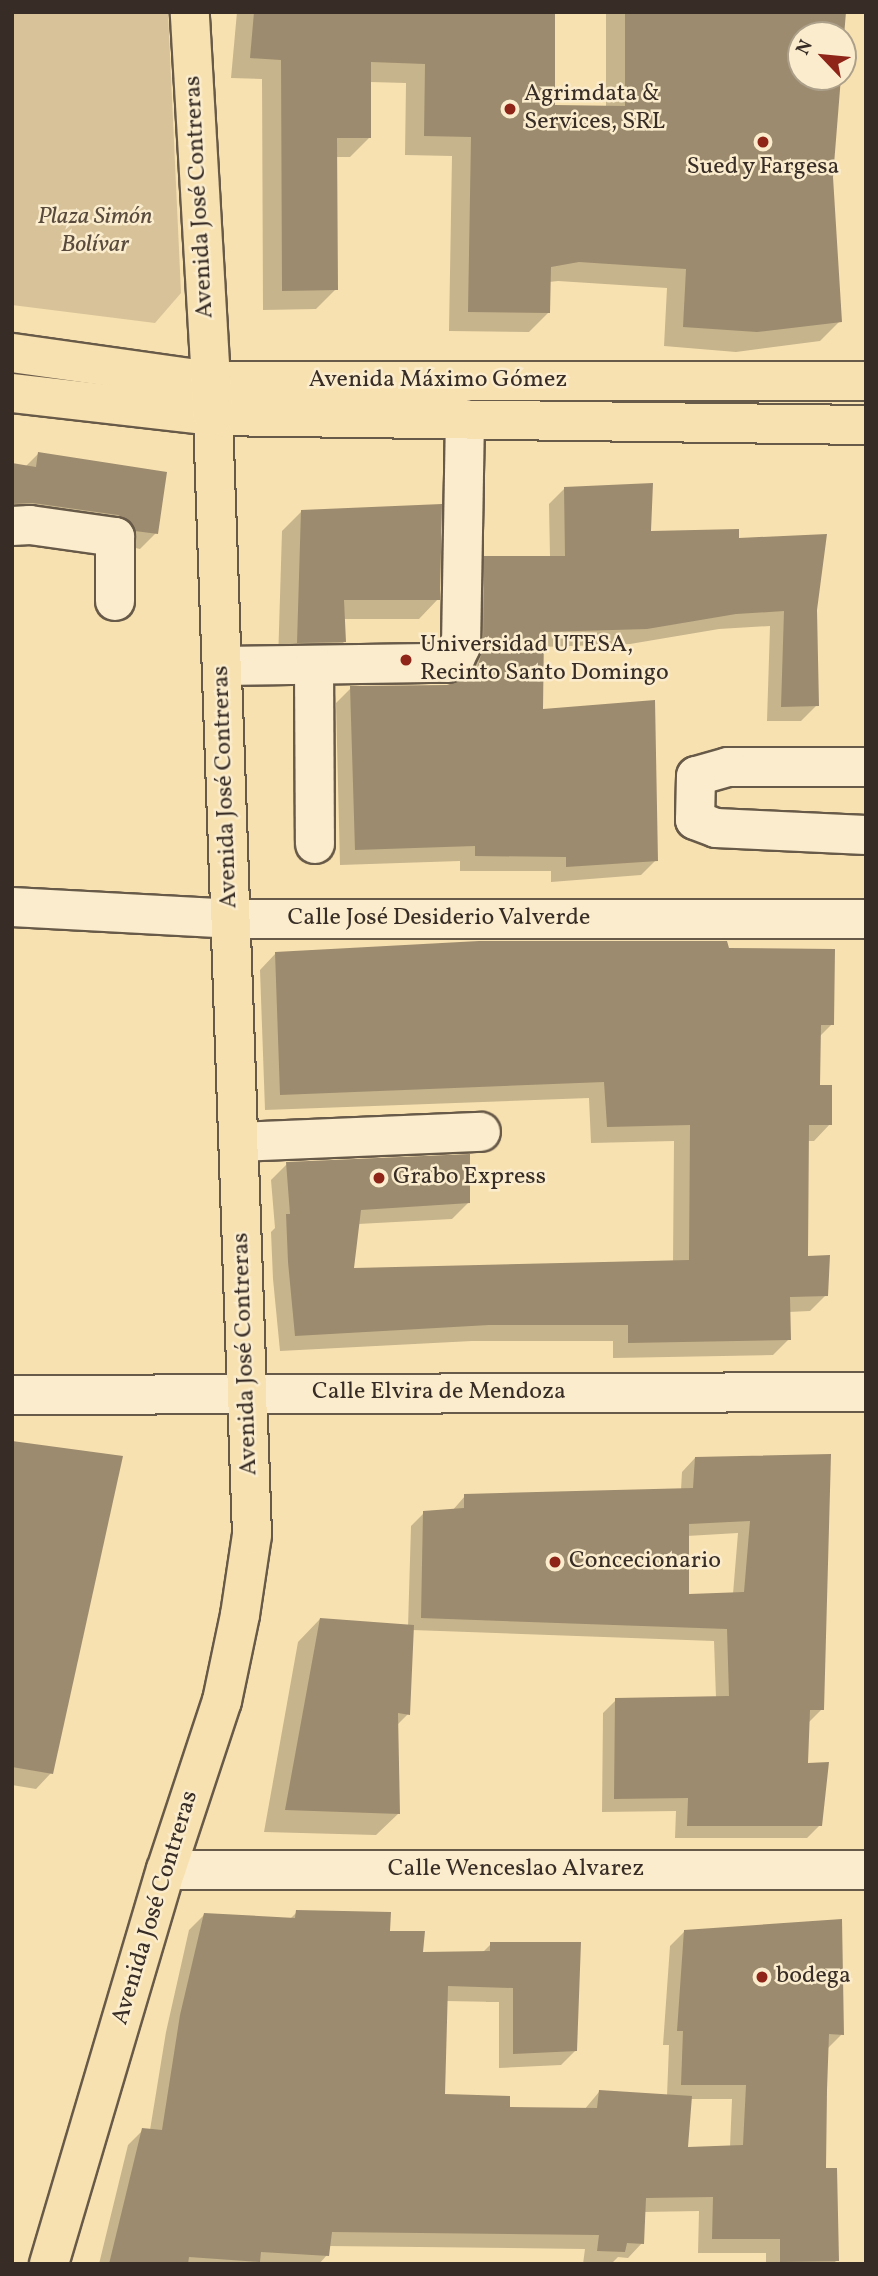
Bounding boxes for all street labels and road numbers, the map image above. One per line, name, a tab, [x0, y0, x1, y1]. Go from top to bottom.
street label: Avenida José Contreras	[179, 75, 221, 319]
street label: Avenida Máximo Gómez	[309, 367, 567, 395]
street label: Avenida José Contreras	[207, 665, 245, 909]
street label: Calle José Desiderio Valverde	[287, 905, 591, 933]
street label: Avenida José Contreras	[227, 1232, 265, 1476]
street label: Calle Elvira de Mendoza	[312, 1379, 566, 1407]
street label: Avenida José Contreras	[107, 1788, 205, 2028]
street label: Calle Wenceslao Alvarez	[387, 1856, 645, 1884]

